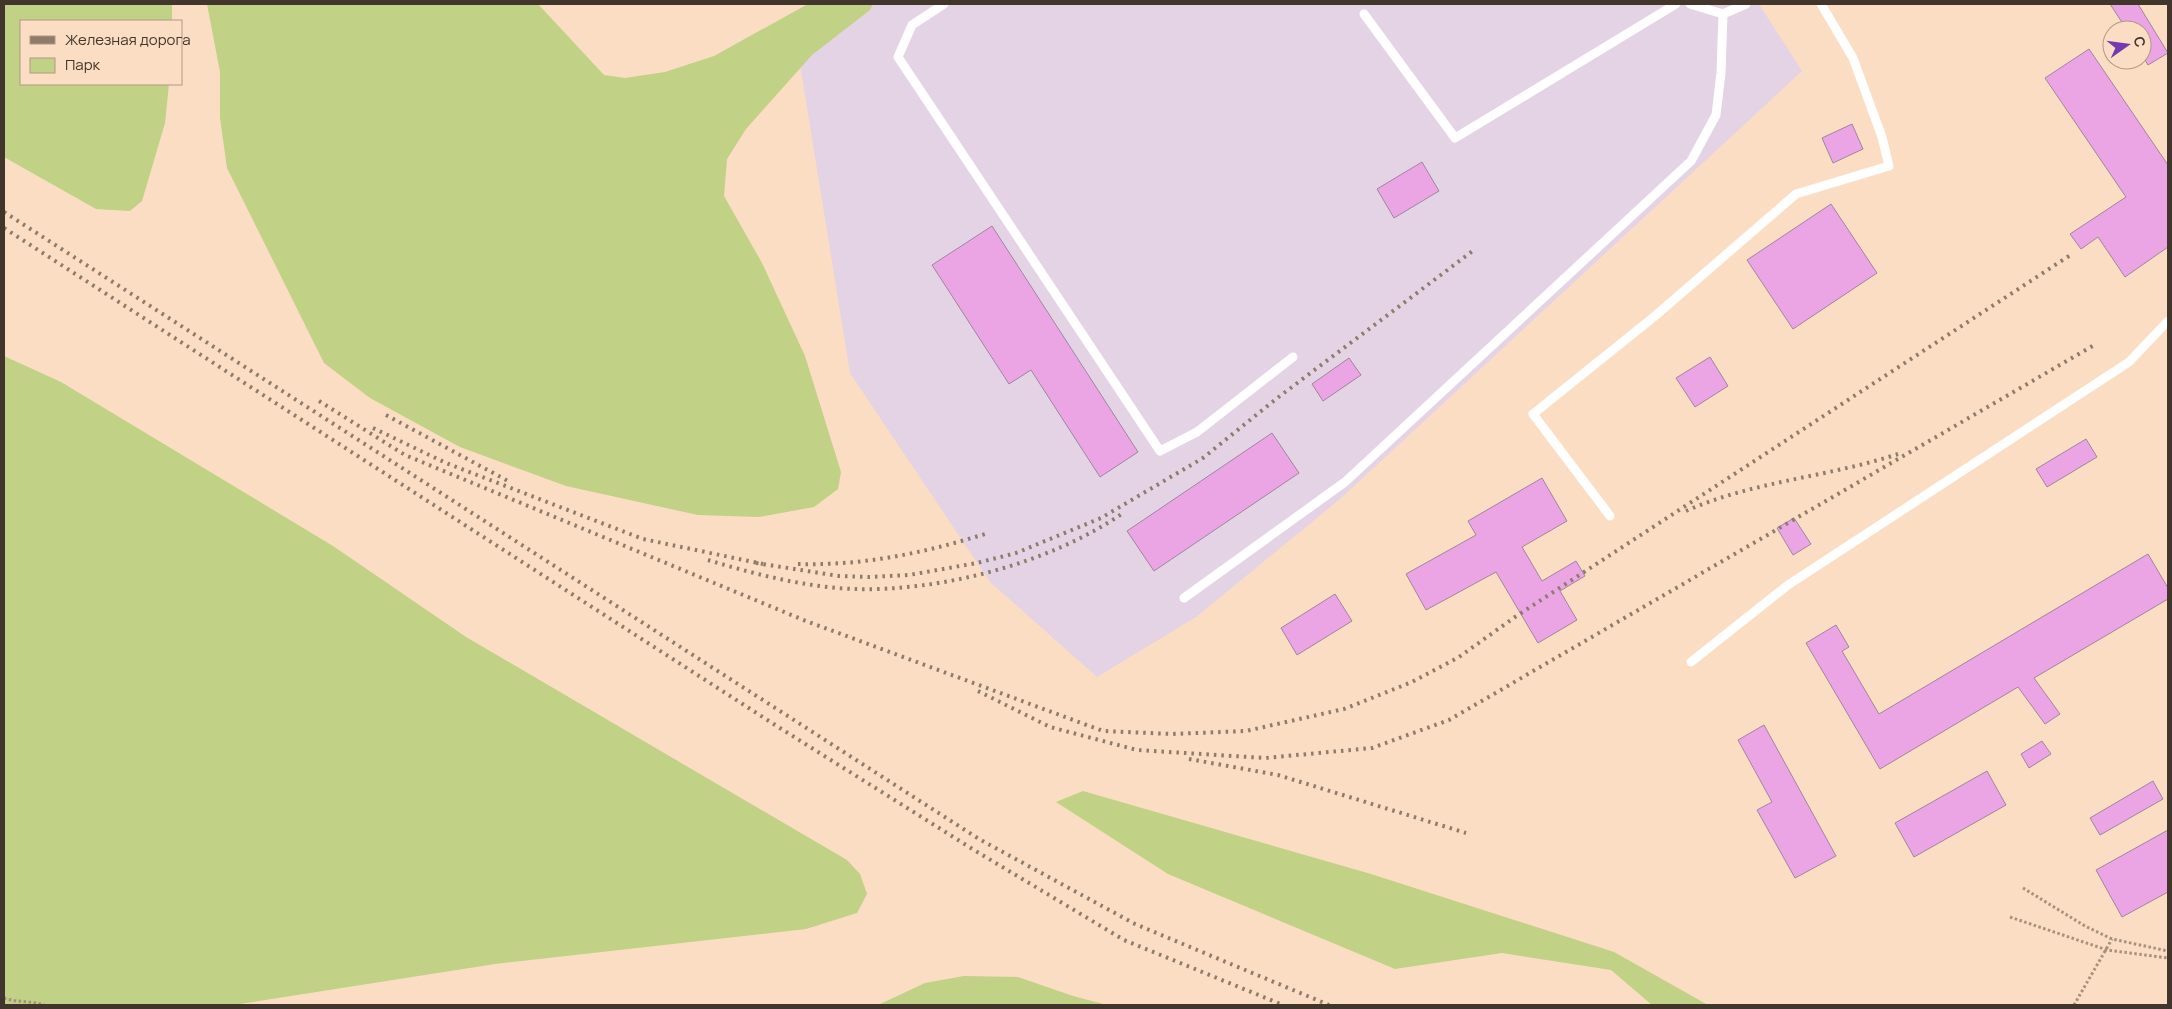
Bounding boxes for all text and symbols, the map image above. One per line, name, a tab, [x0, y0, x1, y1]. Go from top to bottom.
legend	[20, 20, 182, 85]
north arrow	[2102, 20, 2152, 70]
text: Железная дорога	[65, 29, 190, 50]
text: С	[2130, 34, 2151, 49]
text: Парк	[65, 54, 101, 75]

